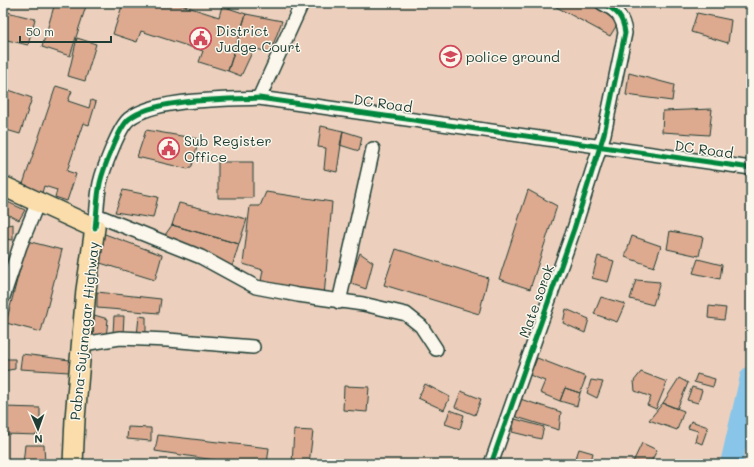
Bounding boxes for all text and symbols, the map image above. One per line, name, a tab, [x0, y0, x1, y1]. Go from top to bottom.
scale bar	[20, 18, 111, 44]
place label: District Judge Court	[216, 21, 301, 56]
text: 50 m	[26, 23, 54, 39]
public building icon: District Judge Court	[188, 25, 214, 51]
school or university icon: police ground	[438, 43, 464, 69]
place label: police ground	[466, 47, 560, 66]
street label: DC Road	[352, 89, 414, 117]
place label: Sub Register Office	[184, 131, 272, 166]
public building icon: Sub Register Office	[155, 135, 181, 161]
street label: DC Road	[673, 135, 735, 163]
street label: Pabna-Sujanagar Highway	[65, 241, 103, 421]
street label: Mate sorok	[514, 262, 558, 340]
north arrow	[18, 409, 58, 449]
text: N	[34, 432, 43, 447]

